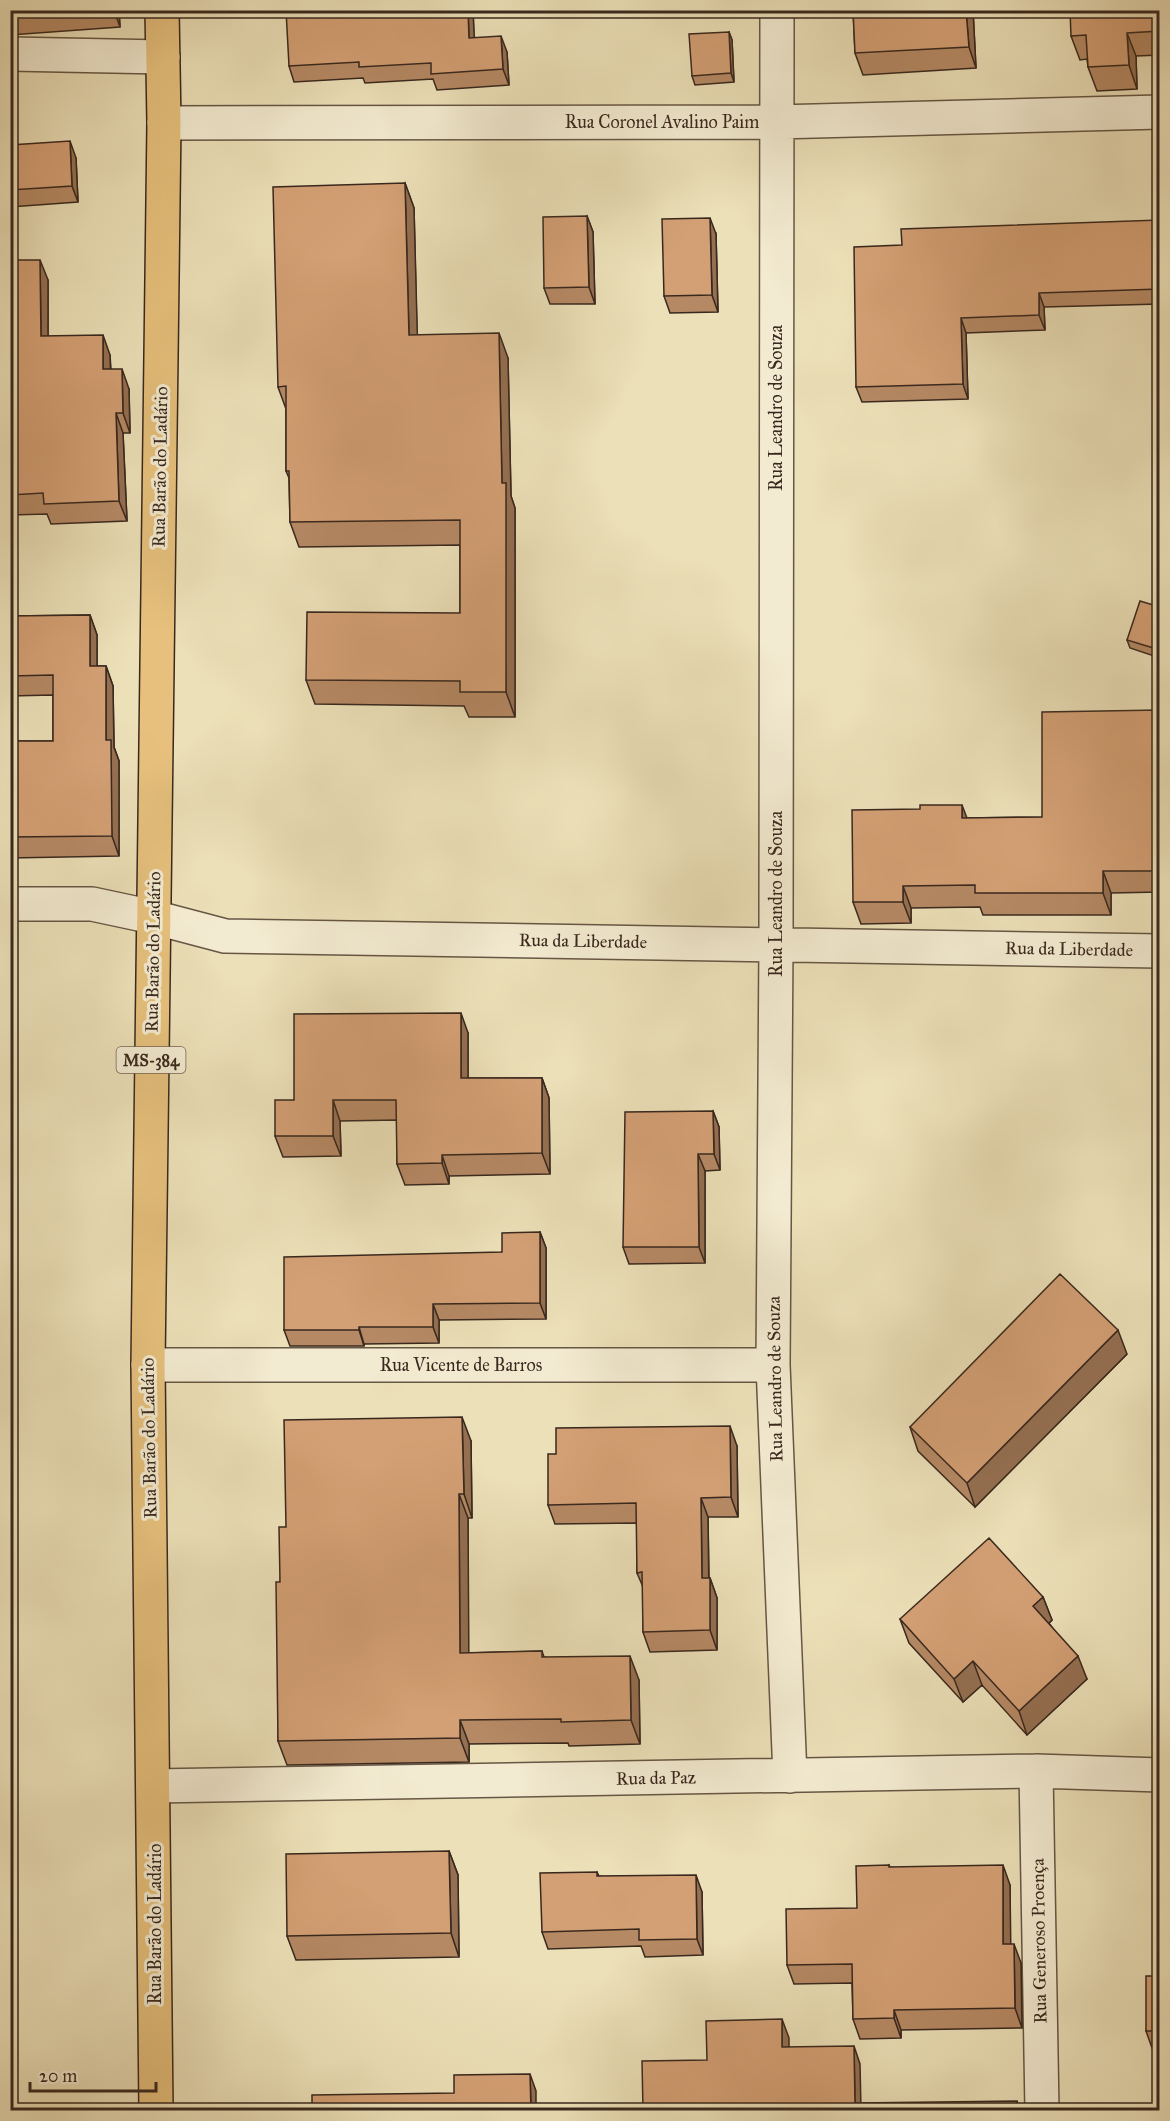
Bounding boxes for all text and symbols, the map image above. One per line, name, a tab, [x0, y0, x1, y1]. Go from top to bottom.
street label: Rua Coronel Avalino Paim	[565, 111, 759, 133]
street label: Rua Leandro de Souza	[765, 325, 787, 491]
street label: Rua Barão do Ladário	[148, 386, 172, 548]
street label: Rua Leandro de Souza	[765, 811, 787, 977]
street label: Rua Barão do Ladário	[141, 871, 165, 1033]
street label: Rua da Liberdade	[519, 929, 647, 953]
street label: Rua da Liberdade	[1005, 937, 1133, 961]
road number: MS-384	[116, 1047, 186, 1073]
street label: Rua Leandro de Souza	[763, 1295, 787, 1462]
street label: Rua Vicente de Barros	[380, 1354, 542, 1376]
street label: Rua Barão do Ladário	[137, 1357, 161, 1519]
street label: Rua da Paz	[616, 1766, 696, 1790]
street label: Rua Barão do Ladário	[144, 1844, 166, 2005]
street label: Rua Generoso Proença	[1027, 1858, 1051, 2024]
scale bar	[30, 2055, 156, 2093]
text: 20 m	[39, 2065, 77, 2087]

